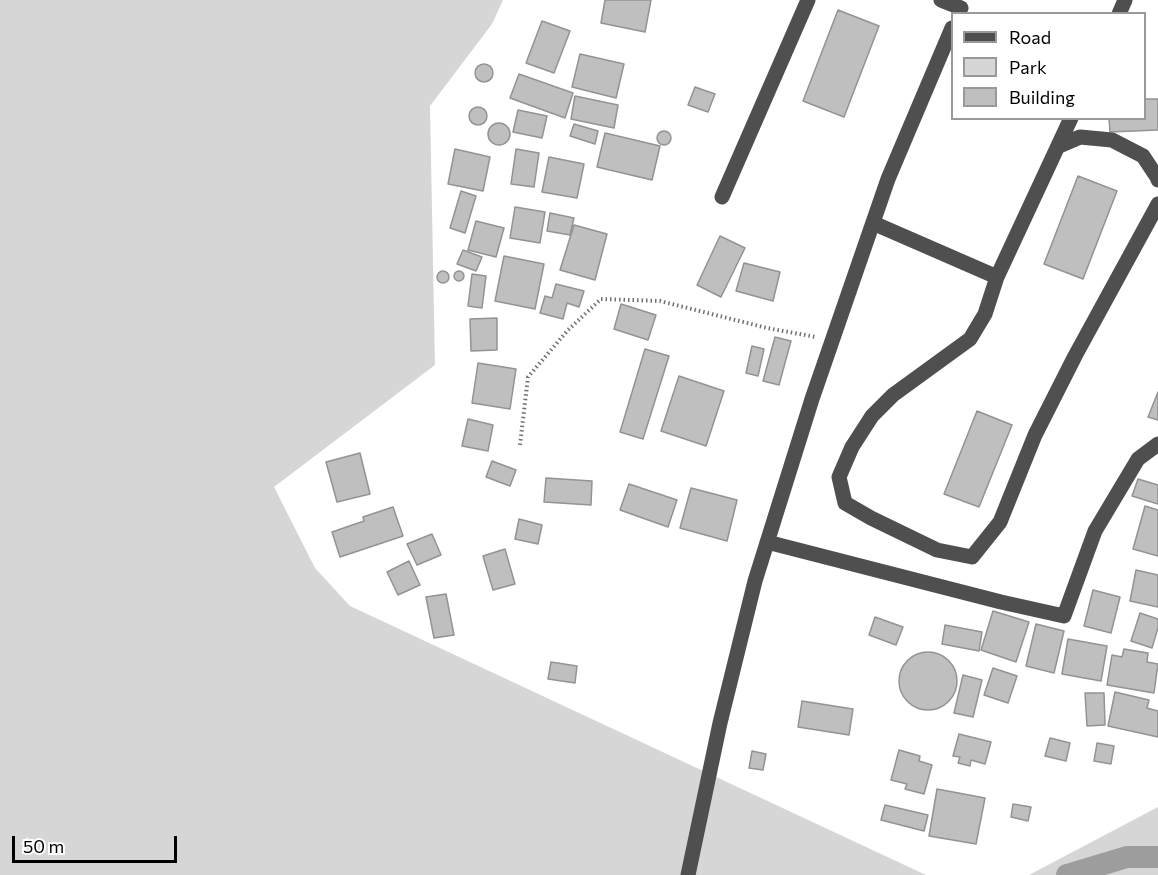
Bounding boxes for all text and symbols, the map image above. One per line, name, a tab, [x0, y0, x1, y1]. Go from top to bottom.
legend	[951, 12, 1146, 120]
text: Road	[1009, 26, 1051, 48]
text: Park	[1009, 56, 1047, 78]
text: Building	[1009, 86, 1075, 108]
scale bar	[15, 824, 180, 862]
text: 50 m	[23, 835, 64, 857]

